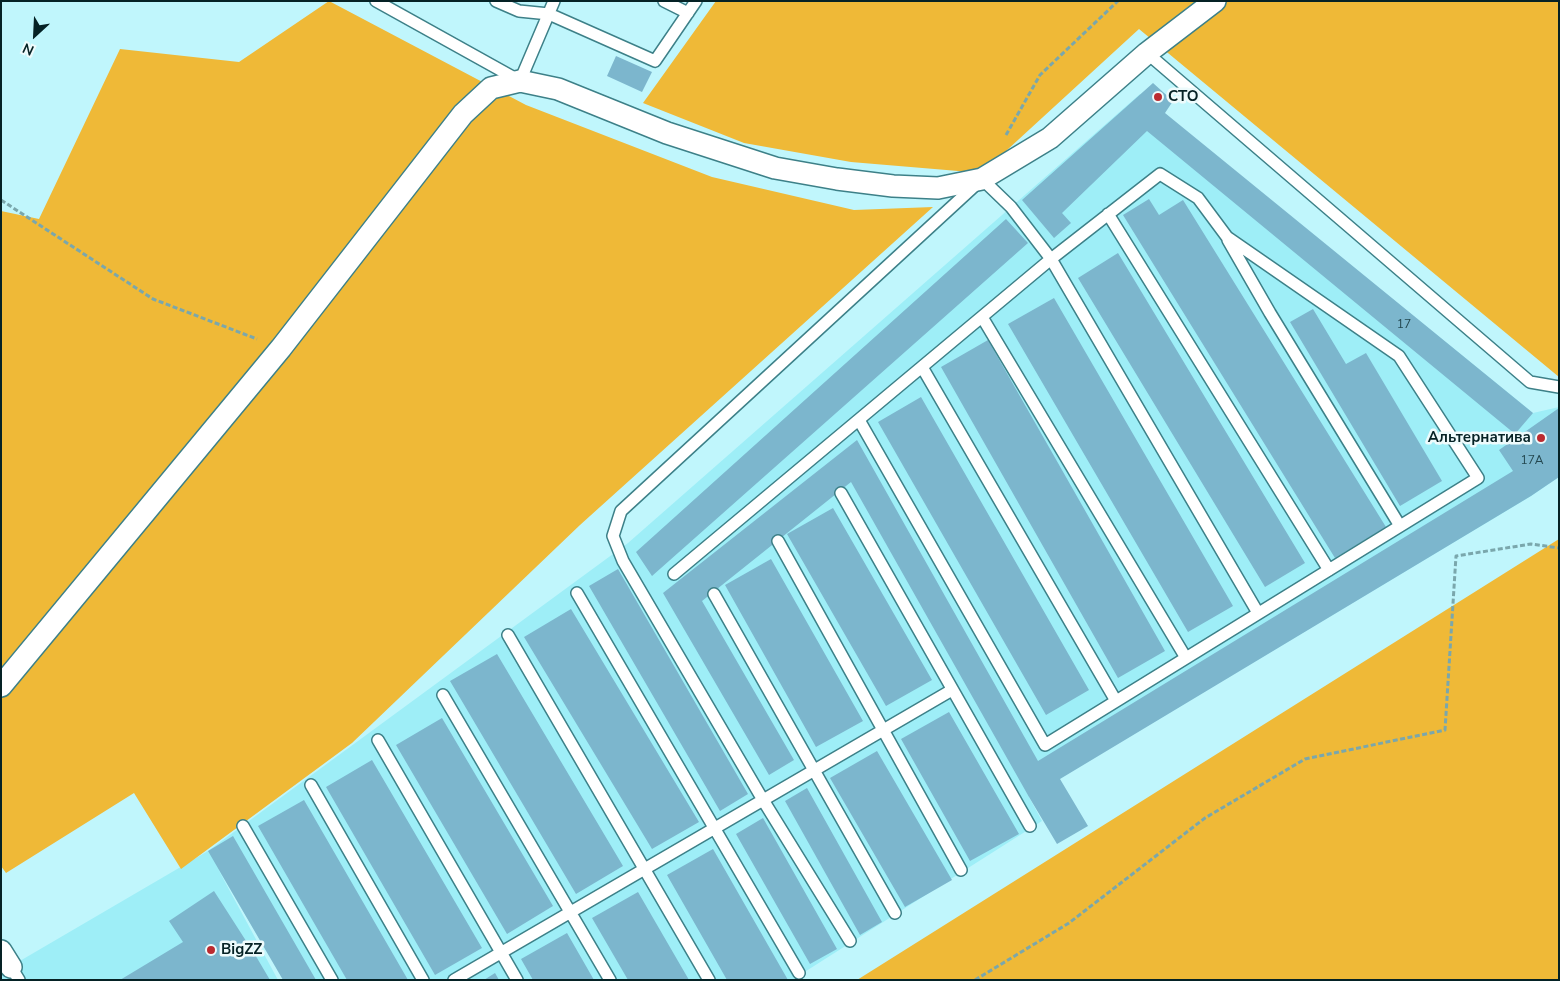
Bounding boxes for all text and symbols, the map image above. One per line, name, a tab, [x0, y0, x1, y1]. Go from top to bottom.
north arrow	[10, 10, 60, 60]
text: N	[20, 38, 37, 60]
place label: СТО	[1168, 88, 1199, 106]
marker: СТО	[1152, 91, 1164, 103]
house number: 17	[1397, 318, 1411, 332]
place label: Альтернатива	[1428, 429, 1531, 447]
marker: Альтернатива	[1535, 432, 1547, 444]
house number: 17А	[1520, 454, 1544, 468]
place label: BigZZ	[221, 941, 262, 959]
marker: BigZZ	[205, 944, 217, 956]

